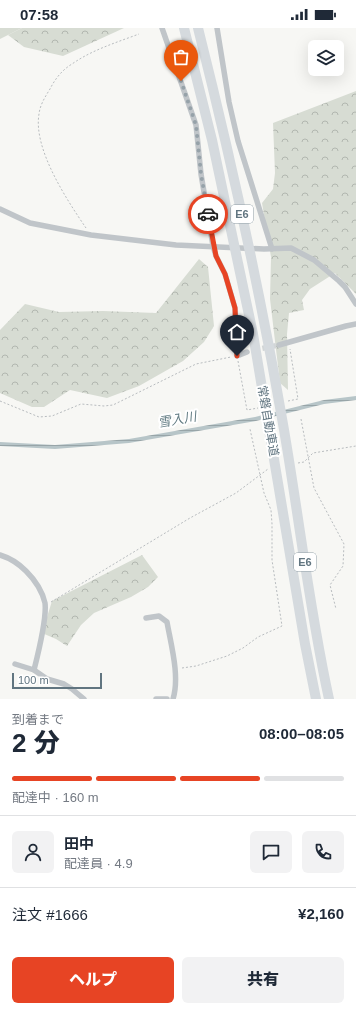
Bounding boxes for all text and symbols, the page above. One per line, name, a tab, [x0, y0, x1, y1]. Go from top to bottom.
text: 07:58	[20, 6, 58, 23]
pin	[164, 40, 198, 81]
map controls	[308, 40, 344, 76]
button: layers	[308, 40, 344, 76]
icon: bag	[170, 46, 192, 68]
courier	[188, 194, 228, 234]
icon: car	[197, 203, 219, 225]
road number: E6	[231, 205, 253, 223]
pin	[220, 315, 254, 356]
icon: home	[226, 321, 248, 343]
street label: 常磐自動車道	[255, 384, 281, 458]
water label: 雪入川	[157, 408, 200, 430]
road number: E6	[294, 553, 316, 571]
scale bar	[12, 671, 102, 690]
text: 100 m	[18, 674, 49, 686]
text: 到着まで	[12, 712, 64, 727]
text: 08:00–08:05	[259, 725, 344, 742]
text: 2 分	[12, 728, 60, 758]
text: 配達中 · 160 m	[12, 790, 99, 805]
button: person	[12, 831, 54, 873]
button: chat	[250, 831, 292, 873]
button: phone	[302, 831, 344, 873]
text: 田中	[64, 835, 94, 852]
text: 配達員 · 4.9	[64, 856, 133, 871]
text: ¥2,160	[298, 905, 344, 922]
text: 注文 #1666	[12, 906, 88, 923]
button: ヘルプ	[12, 957, 174, 1003]
button: 共有	[182, 957, 344, 1003]

